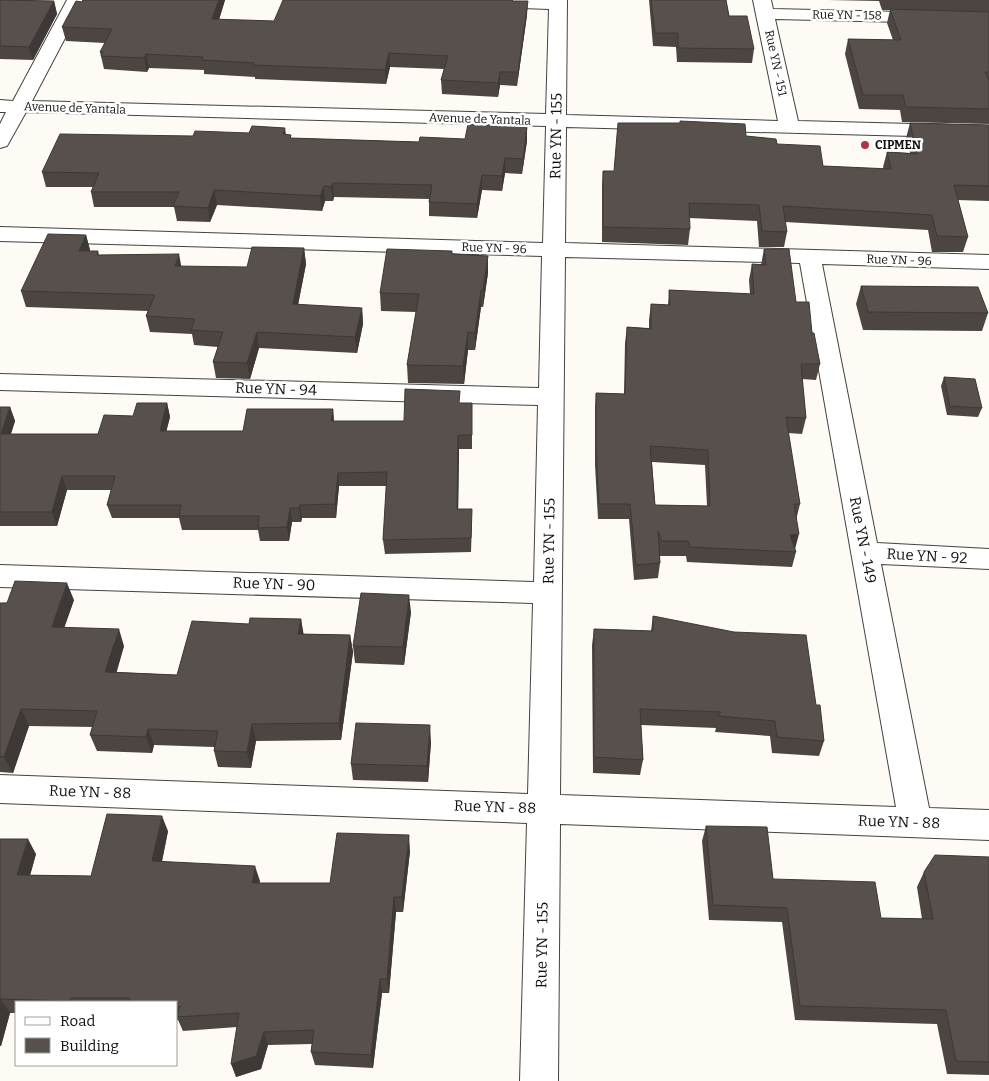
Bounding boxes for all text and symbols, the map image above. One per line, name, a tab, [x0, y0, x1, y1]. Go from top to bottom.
street label: Rue YN - 158	[812, 7, 882, 23]
street label: Rue YN - 151	[762, 29, 790, 98]
street label: Rue YN - 155	[546, 93, 566, 179]
street label: Avenue de Yantala	[24, 99, 127, 117]
street label: Avenue de Yantala	[429, 110, 532, 128]
place label: CIPMEN	[875, 138, 921, 152]
marker: CIPMEN	[859, 139, 871, 151]
street label: Rue YN - 96	[461, 240, 527, 256]
street label: Rue YN - 96	[866, 252, 932, 268]
street label: Rue YN - 94	[235, 379, 317, 399]
street label: Rue YN - 149	[846, 495, 880, 585]
street label: Rue YN - 155	[539, 498, 559, 584]
street label: Rue YN - 92	[886, 545, 968, 567]
street label: Rue YN - 90	[232, 574, 316, 594]
street label: Rue YN - 88	[49, 782, 131, 802]
street label: Rue YN - 88	[454, 797, 536, 817]
street label: Rue YN - 88	[858, 812, 940, 832]
street label: Rue YN - 155	[532, 902, 552, 988]
legend	[15, 1001, 178, 1066]
text: Road	[60, 1012, 95, 1030]
text: Building	[60, 1037, 119, 1055]

